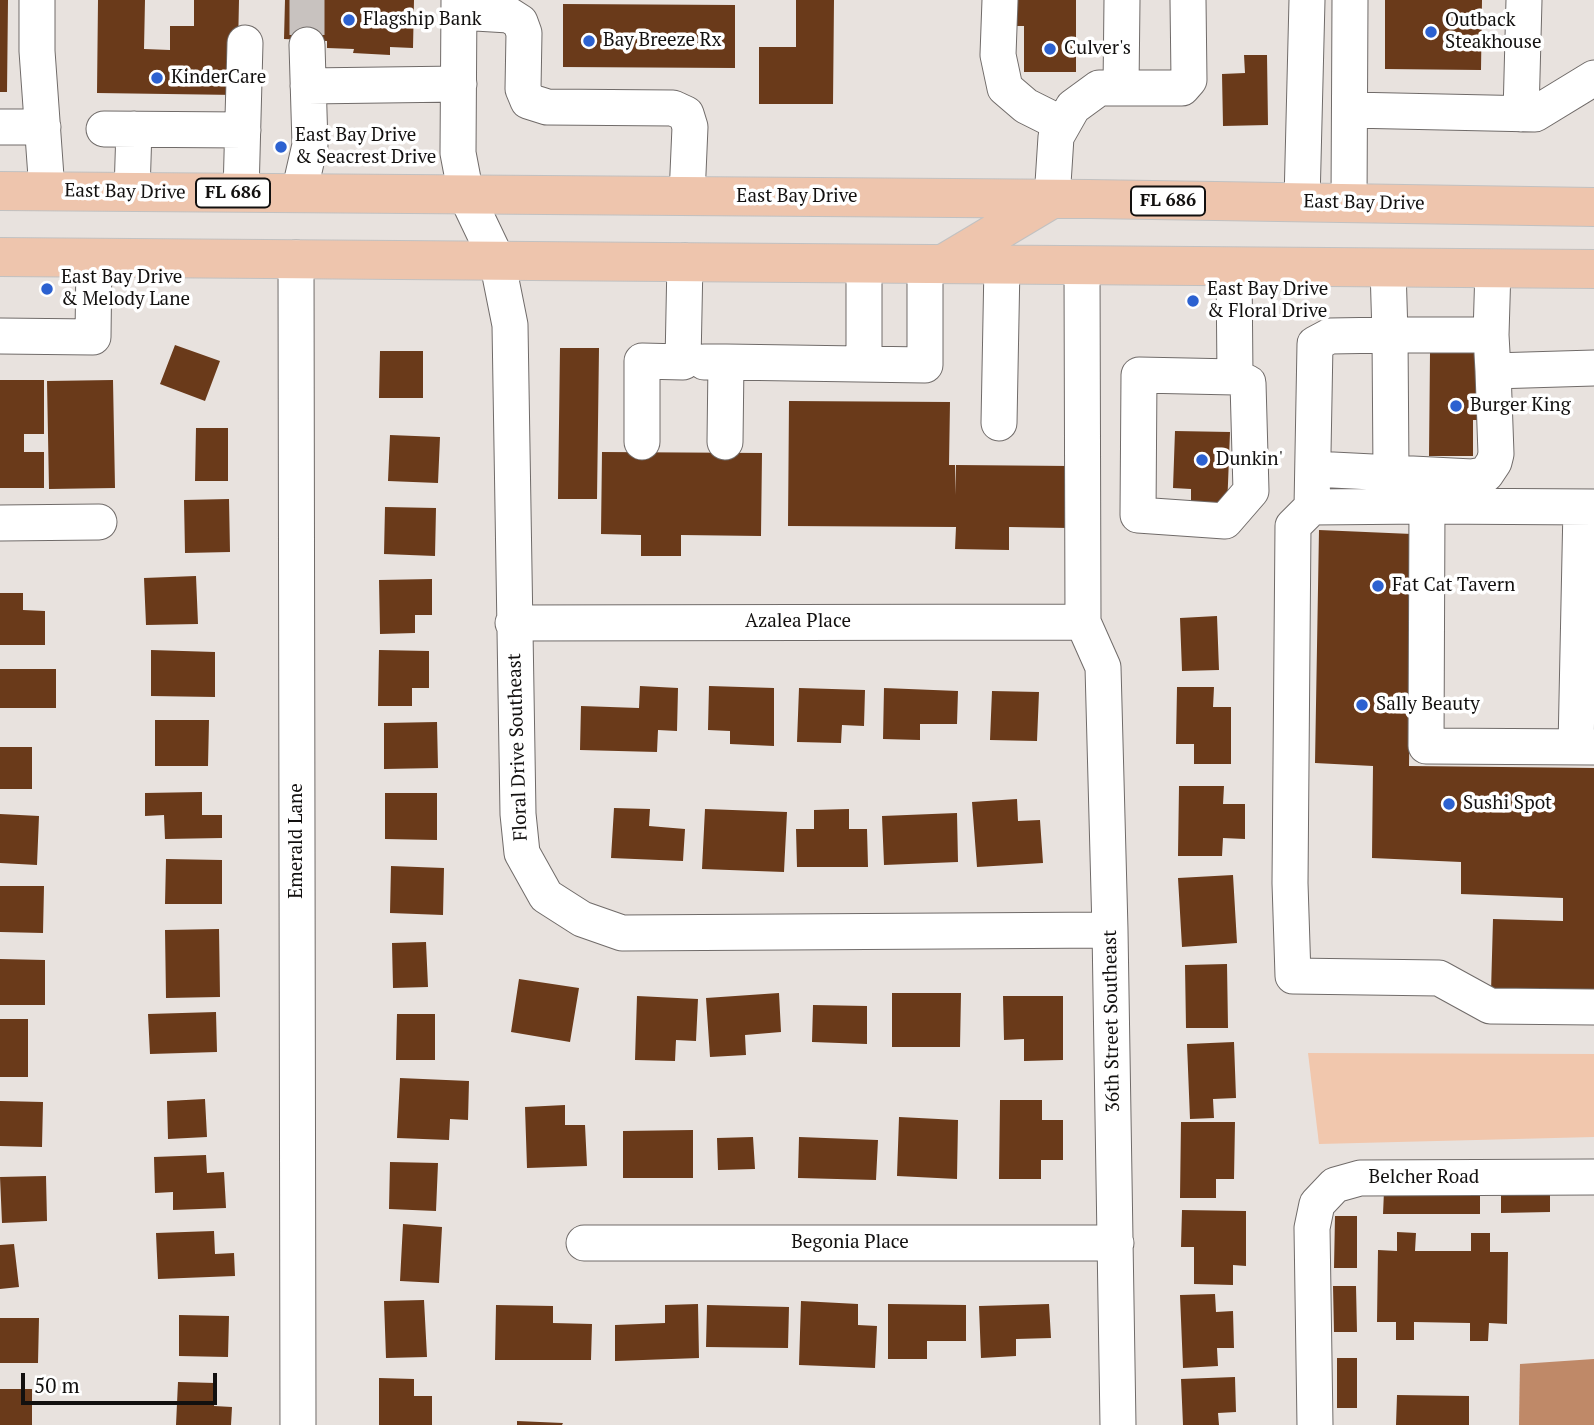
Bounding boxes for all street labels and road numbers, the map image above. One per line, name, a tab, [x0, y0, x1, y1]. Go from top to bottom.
road number: FL 686	[196, 178, 270, 208]
street label: East Bay Drive	[64, 180, 186, 204]
street label: East Bay Drive	[736, 186, 858, 208]
road number: FL 686	[1131, 186, 1205, 216]
street label: East Bay Drive	[1303, 191, 1425, 215]
street label: Azalea Place	[745, 611, 851, 633]
street label: Floral Drive Southeast	[503, 653, 533, 841]
street label: Emerald Lane	[286, 783, 308, 899]
street label: 36th Street Southeast	[1099, 930, 1125, 1112]
street label: Belcher Road	[1369, 1167, 1479, 1189]
street label: Begonia Place	[791, 1232, 909, 1254]

